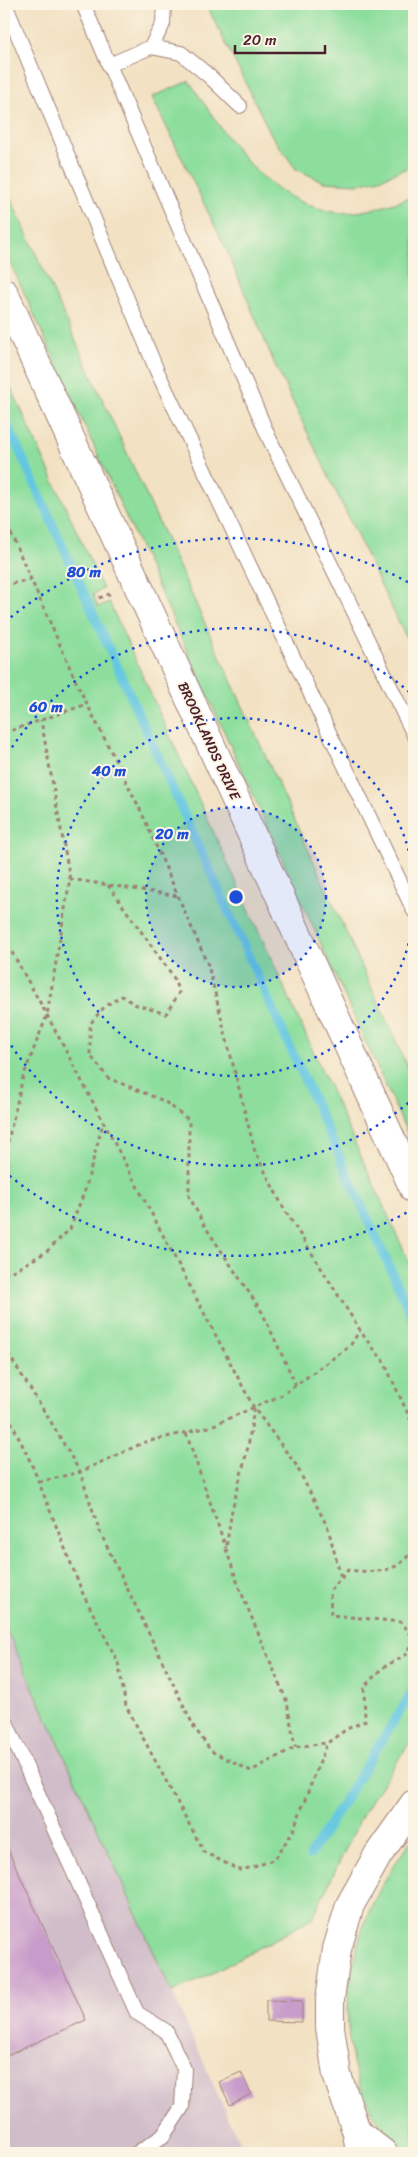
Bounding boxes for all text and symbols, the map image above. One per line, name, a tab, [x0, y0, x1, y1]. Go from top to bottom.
scale bar	[235, 22, 326, 54]
text: 20 m	[243, 27, 277, 53]
text: 80 m	[66, 559, 101, 585]
street label: BROOKLANDS DRIVE	[171, 678, 248, 806]
text: 60 m	[28, 694, 63, 720]
text: 40 m	[91, 758, 127, 784]
text: 20 m	[154, 821, 189, 847]
centre of rings	[227, 888, 245, 906]

